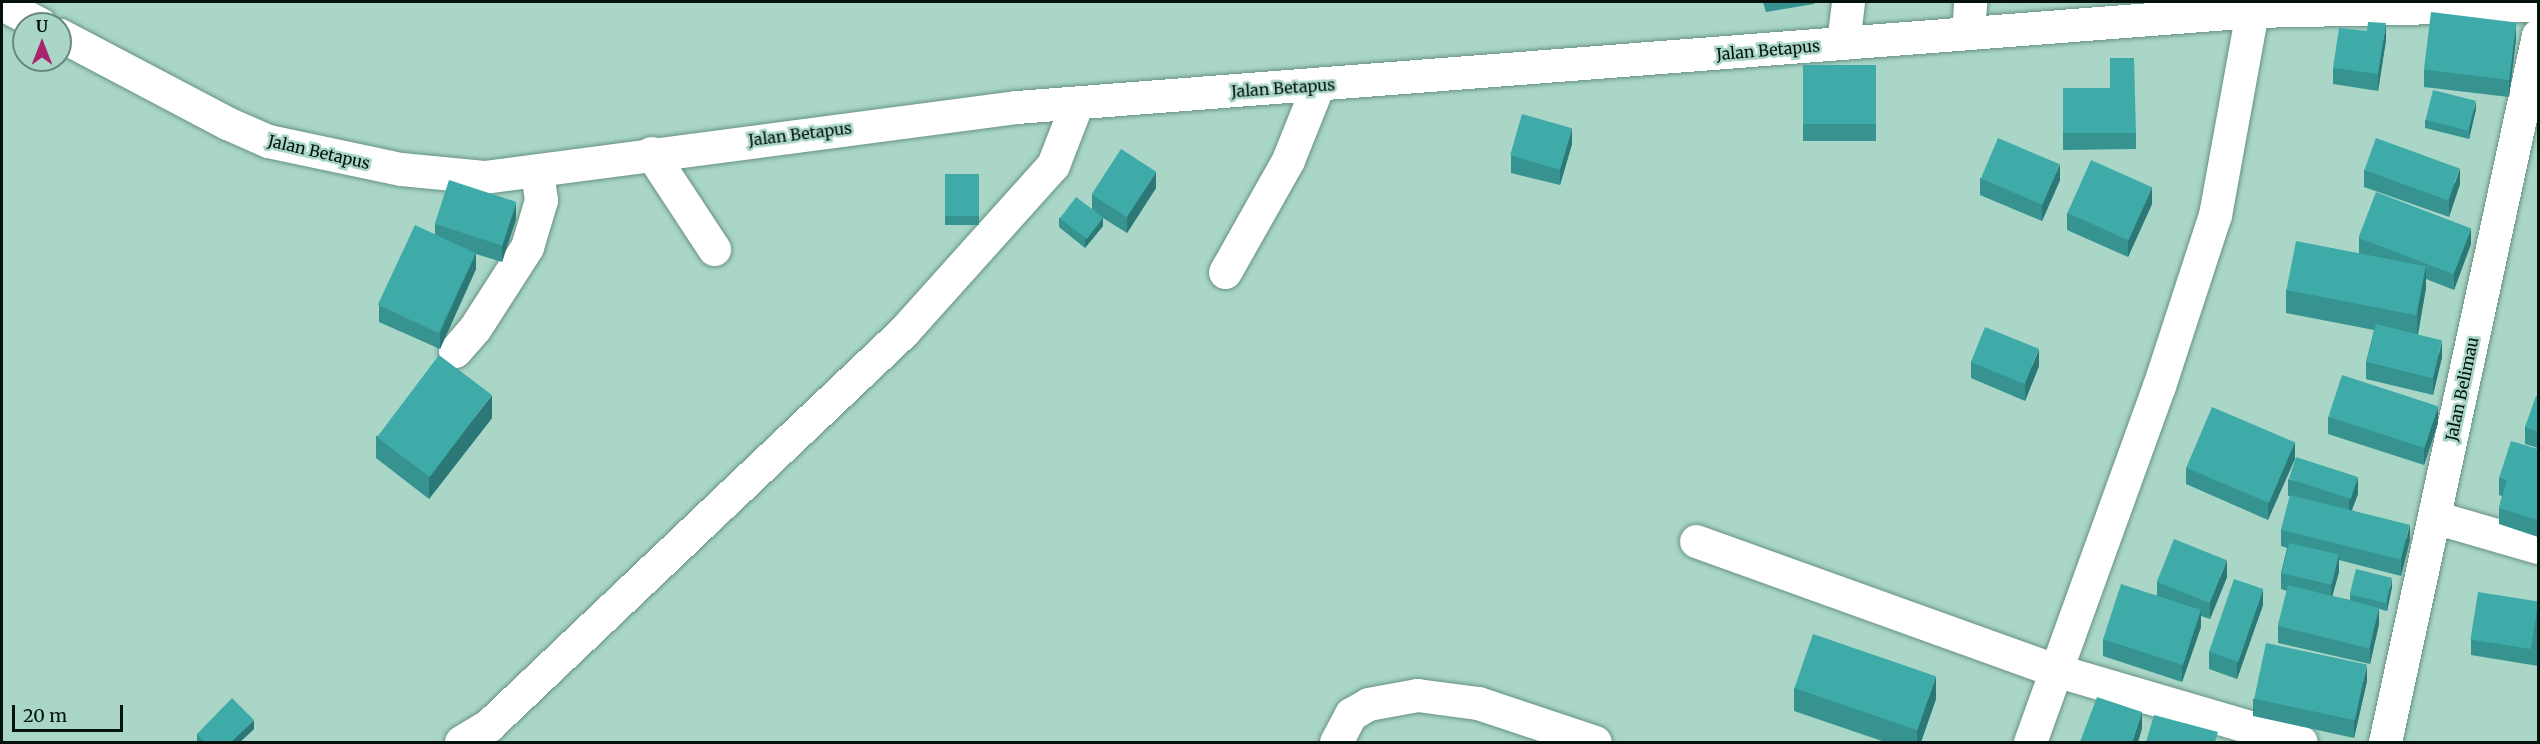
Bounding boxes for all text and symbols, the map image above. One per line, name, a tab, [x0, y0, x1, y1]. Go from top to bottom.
north arrow	[12, 12, 72, 72]
text: U	[36, 16, 48, 36]
street label: Jalan Betapus	[1715, 36, 1821, 64]
street label: Jalan Betapus	[1230, 75, 1336, 101]
street label: Jalan Betapus	[747, 118, 853, 150]
street label: Jalan Betapus	[266, 131, 372, 173]
street label: Jalan Belimau	[2442, 335, 2482, 443]
scale bar	[15, 693, 126, 731]
text: 20 m	[23, 704, 67, 727]

